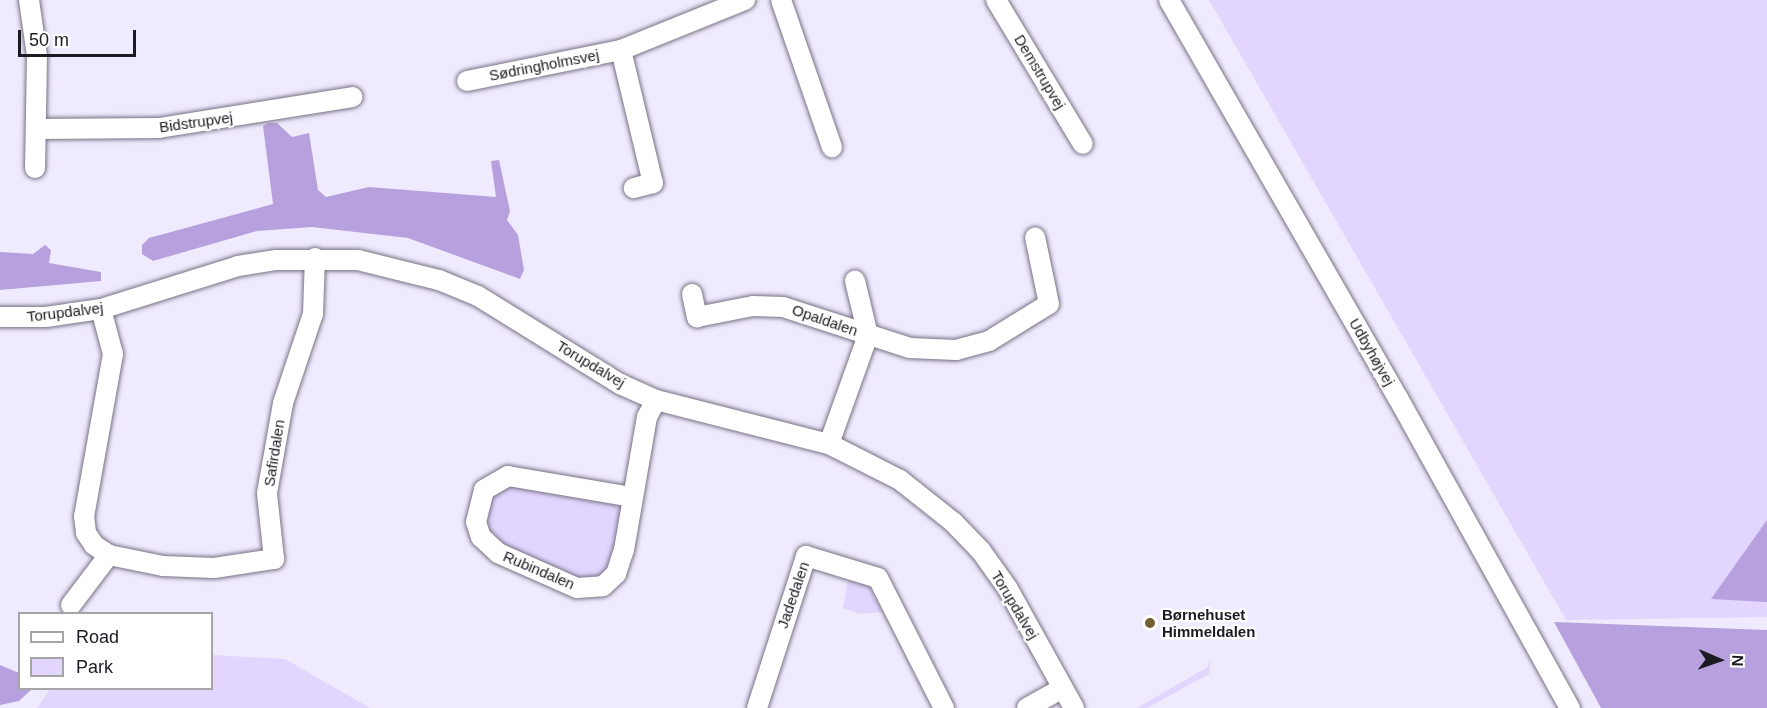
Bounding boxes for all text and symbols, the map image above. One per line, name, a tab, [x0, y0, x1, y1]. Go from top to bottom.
scale bar	[21, 18, 140, 56]
text: 50 m	[29, 30, 69, 50]
street label: Demstrupvej	[1011, 31, 1069, 113]
street label: Sødringholmsvej	[487, 46, 601, 84]
street label: Bidstrupvej	[158, 108, 234, 136]
street label: Torupdalvej	[26, 298, 104, 326]
street label: Opaldalen	[790, 300, 860, 340]
street label: Udbyhøjvej	[1345, 315, 1399, 389]
street label: Torupdalvej	[553, 337, 629, 391]
street label: Safirdalen	[260, 418, 288, 488]
street label: Rubindalen	[501, 547, 577, 593]
street label: Jadedalen	[773, 559, 813, 631]
street label: Torupdalvej	[988, 567, 1042, 643]
place label: Børnehuset Himmeldalen	[1162, 605, 1255, 640]
legend	[18, 612, 213, 690]
marker: Børnehuset Himmeldalen	[1143, 616, 1157, 630]
text: Road	[76, 627, 119, 647]
north arrow	[1689, 630, 1749, 690]
text: N	[1729, 655, 1746, 667]
text: Park	[76, 657, 113, 677]

